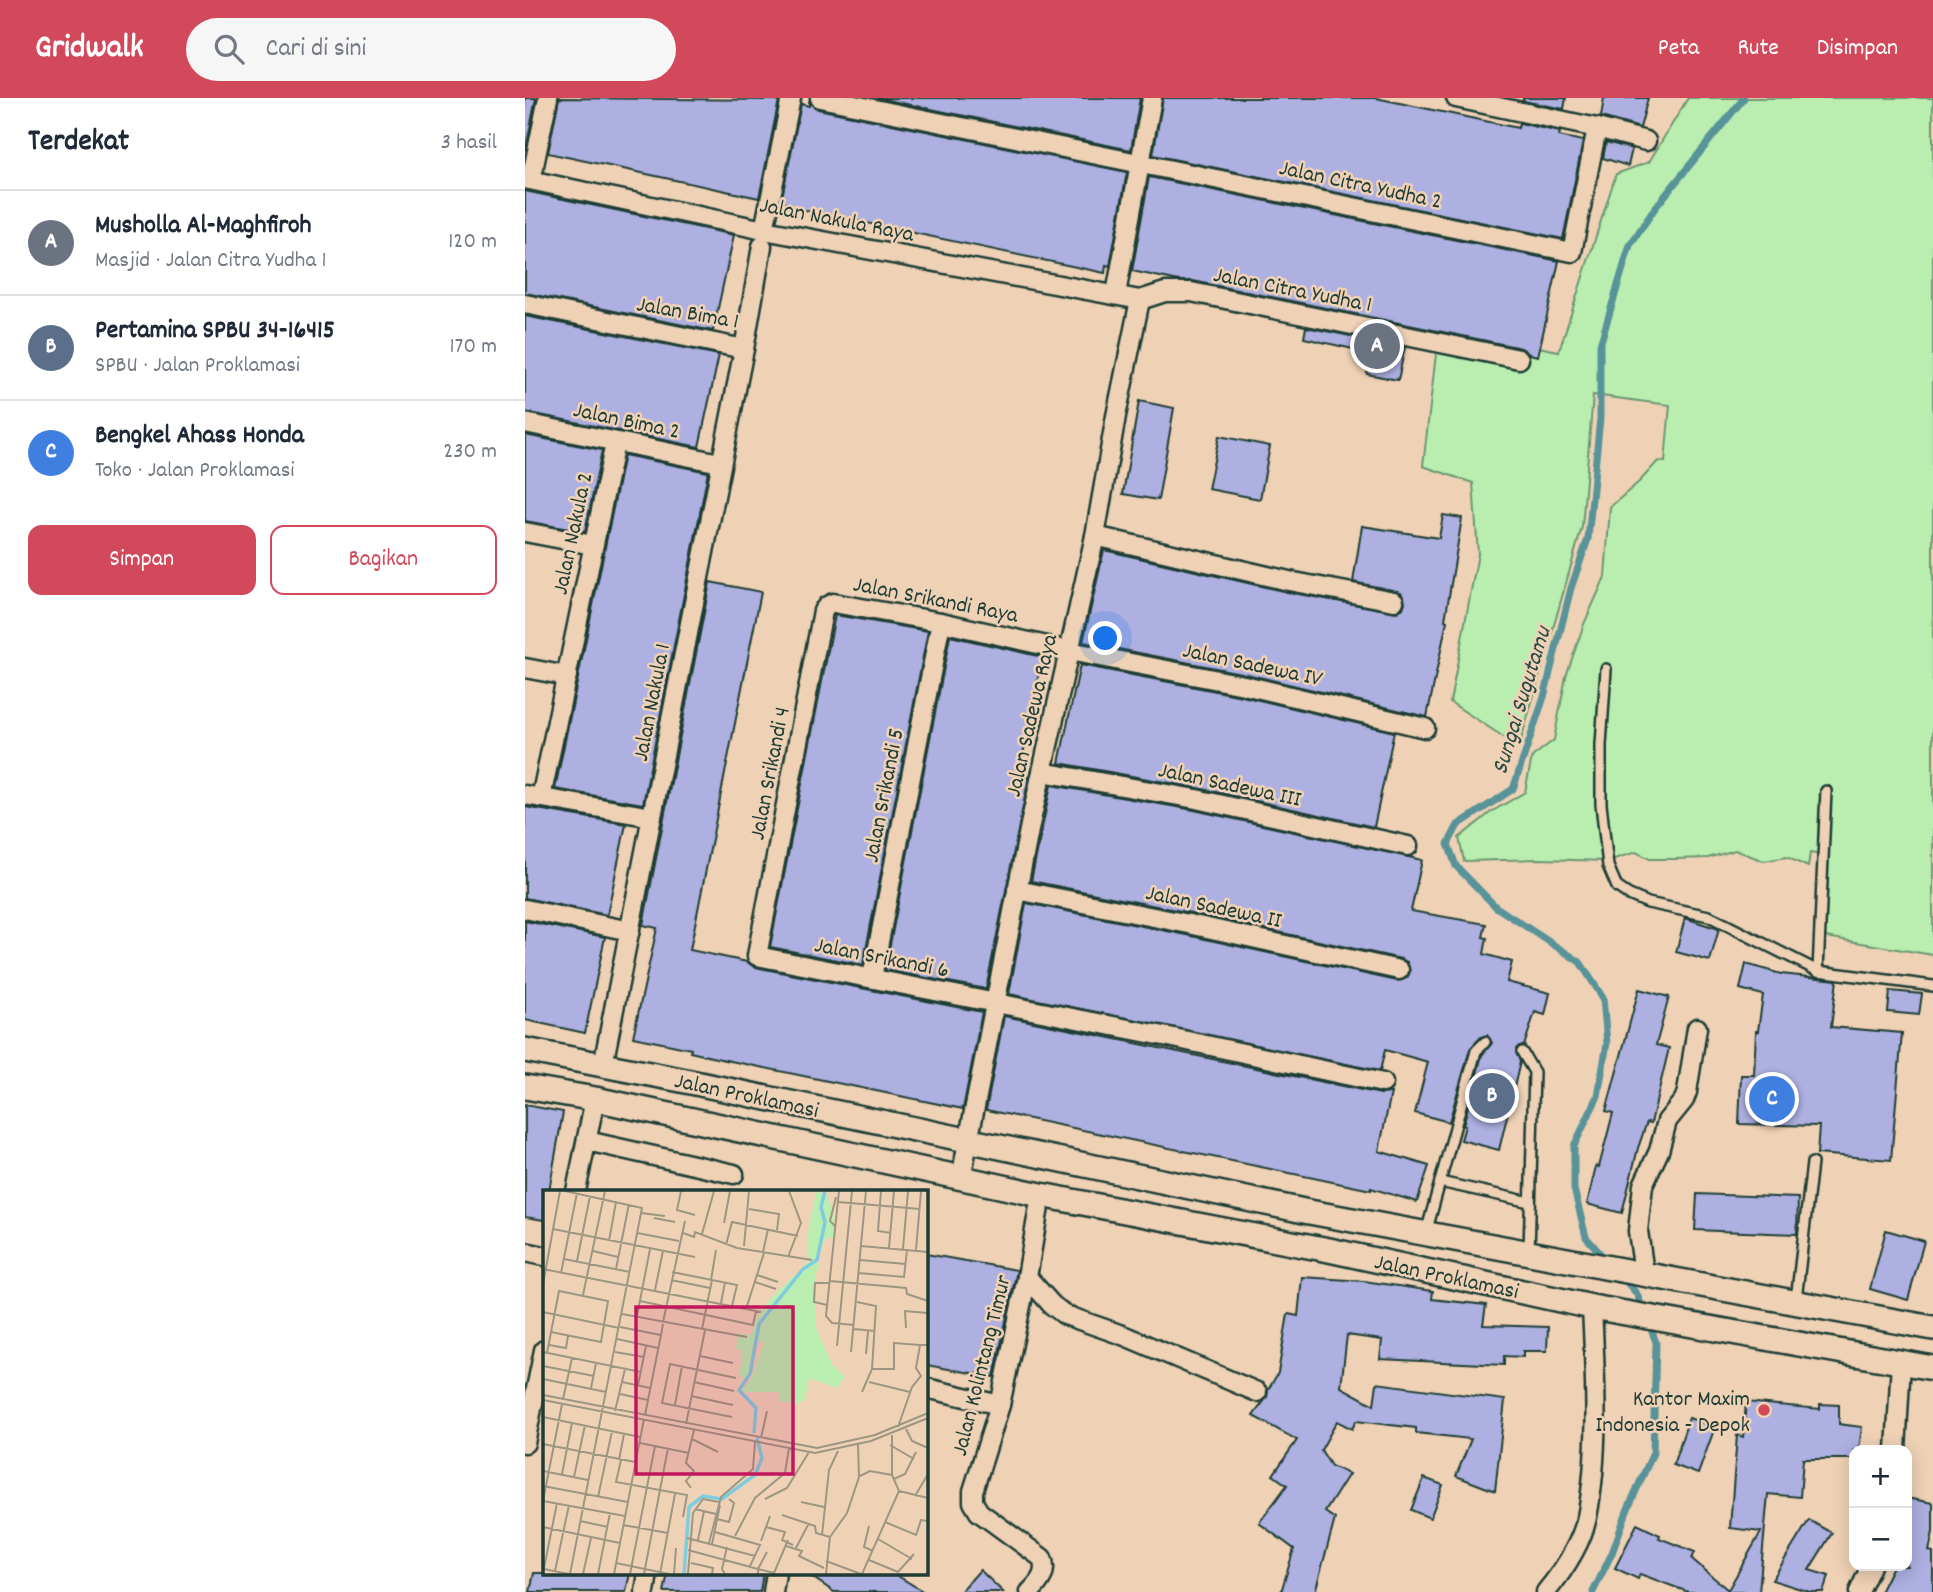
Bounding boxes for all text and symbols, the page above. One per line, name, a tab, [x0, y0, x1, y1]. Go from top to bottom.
search box	[186, 18, 676, 81]
text: Gridwalk	[35, 26, 144, 73]
icon: search	[210, 30, 248, 68]
text: Cari di sini	[266, 31, 366, 68]
text: Peta	[1658, 32, 1699, 66]
text: Rute	[1737, 32, 1779, 66]
text: Disimpan	[1817, 32, 1898, 66]
text: Terdekat	[28, 122, 129, 165]
text: 3 hasil	[441, 127, 497, 160]
street label: Jalan Citra Yudha 2	[1276, 153, 1445, 220]
street label: Jalan Nakula Raya	[756, 190, 917, 253]
text: Musholla Al-Maghfiroh	[95, 208, 312, 245]
text: A	[45, 226, 57, 259]
text: 120 m	[448, 226, 497, 259]
text: Masjid · Jalan Citra Yudha 1	[95, 245, 326, 278]
street label: Jalan Citra Yudha 1	[1210, 260, 1374, 323]
street label: Jalan Bima 1	[634, 289, 741, 340]
text: Pertamina SPBU 34-16415	[95, 313, 335, 350]
pin: A	[1354, 320, 1400, 372]
text: B	[46, 331, 56, 364]
text: 170 m	[450, 331, 497, 364]
text: SPBU · Jalan Proklamasi	[95, 350, 300, 383]
street label: Jalan Bima 2	[570, 395, 683, 450]
text: Bengkel Ahass Honda	[95, 418, 304, 455]
text: C	[45, 436, 57, 469]
text: 230 m	[443, 436, 497, 469]
text: Toko · Jalan Proklamasi	[95, 455, 295, 488]
street label: Jalan Nakula 2	[545, 469, 603, 598]
button: Simpan	[28, 525, 256, 595]
button: Bagikan	[270, 525, 497, 595]
street label: Jalan Srikandi Raya	[850, 569, 1022, 634]
your location	[1088, 621, 1122, 655]
water label: Sungai Sugutamu	[1484, 621, 1562, 779]
street label: Jalan Sadewa Raya	[999, 630, 1068, 800]
street label: Jalan Sadewa IV	[1179, 635, 1325, 697]
street label: Jalan Nakula 1	[626, 641, 681, 764]
street label: Jalan Srikandi 4	[742, 704, 800, 843]
street label: Jalan Srikandi 5	[856, 726, 915, 866]
street label: Jalan Sadewa III	[1155, 755, 1304, 818]
street label: Jalan Sadewa II	[1142, 878, 1284, 939]
street label: Jalan Srikandi 6	[811, 930, 952, 989]
street label: Jalan Proklamasi	[671, 1066, 821, 1129]
pin: B	[1469, 1070, 1515, 1122]
pin: C	[1749, 1073, 1795, 1125]
inset map	[543, 1190, 927, 1574]
street label: Jalan Proklamasi	[1371, 1247, 1521, 1310]
street label: Jalan Kolintang Timur	[945, 1271, 1022, 1460]
place label: Kantor Maxim Indonesia - Depok	[1595, 1384, 1750, 1443]
marker: Kantor Maxim Indonesia - Depok	[1756, 1402, 1772, 1418]
map controls	[1849, 1445, 1912, 1571]
button: +	[1849, 1445, 1912, 1508]
button: −	[1849, 1508, 1912, 1571]

